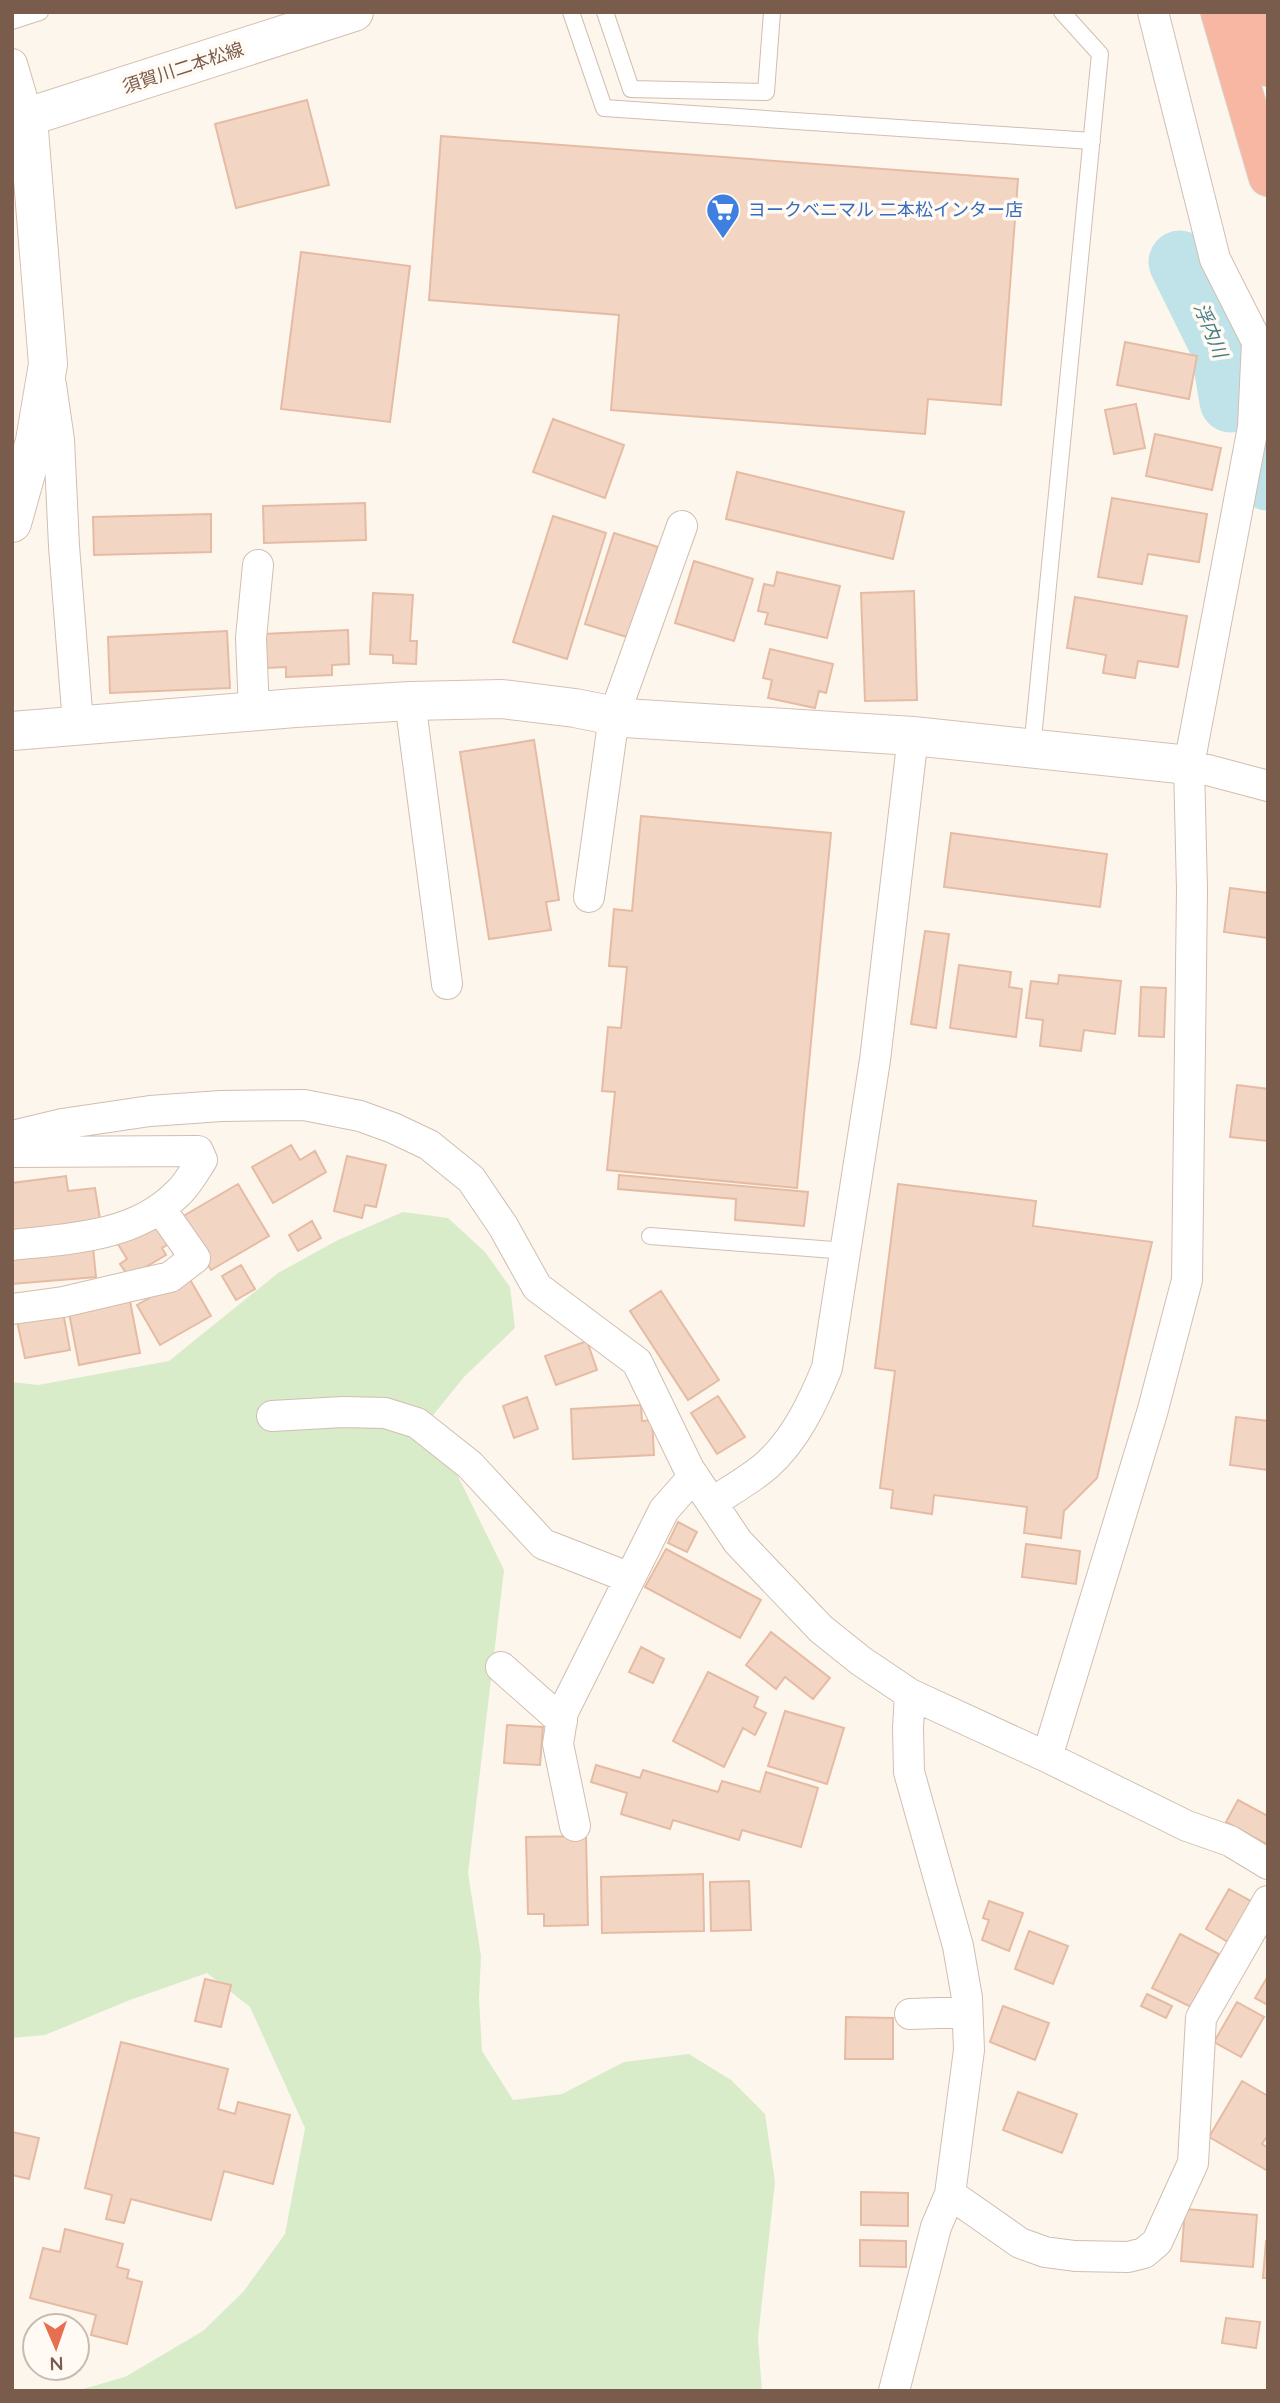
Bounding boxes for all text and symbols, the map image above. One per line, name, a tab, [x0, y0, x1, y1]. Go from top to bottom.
street label: 須賀川二本松線	[119, 37, 246, 98]
supermarket icon: ヨークベニマル 二本松インター店	[704, 191, 742, 240]
place label: ヨークベニマル 二本松インター店	[748, 198, 1023, 221]
water label: 浮内川	[1189, 299, 1234, 363]
north arrow	[21, 2312, 91, 2382]
text: N	[49, 2352, 64, 2376]

